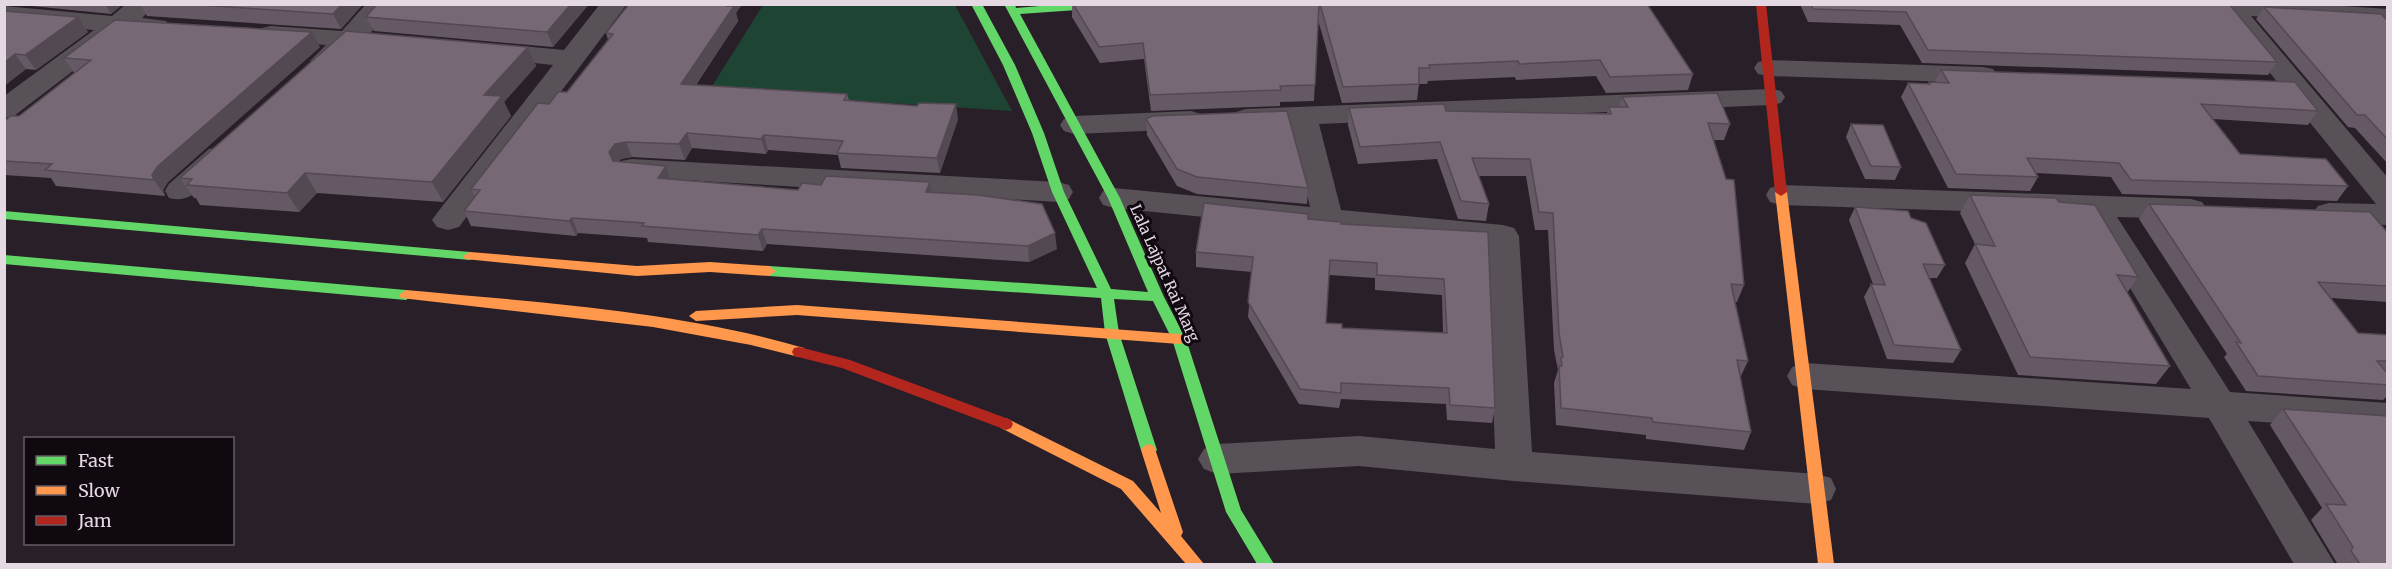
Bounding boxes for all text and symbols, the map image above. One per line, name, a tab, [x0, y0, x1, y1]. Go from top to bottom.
street label: Lala Lajpat Rai Marg	[1126, 201, 1204, 345]
legend	[24, 437, 234, 545]
text: Fast	[78, 449, 114, 472]
text: Slow	[78, 479, 121, 502]
text: Jam	[77, 509, 112, 532]

